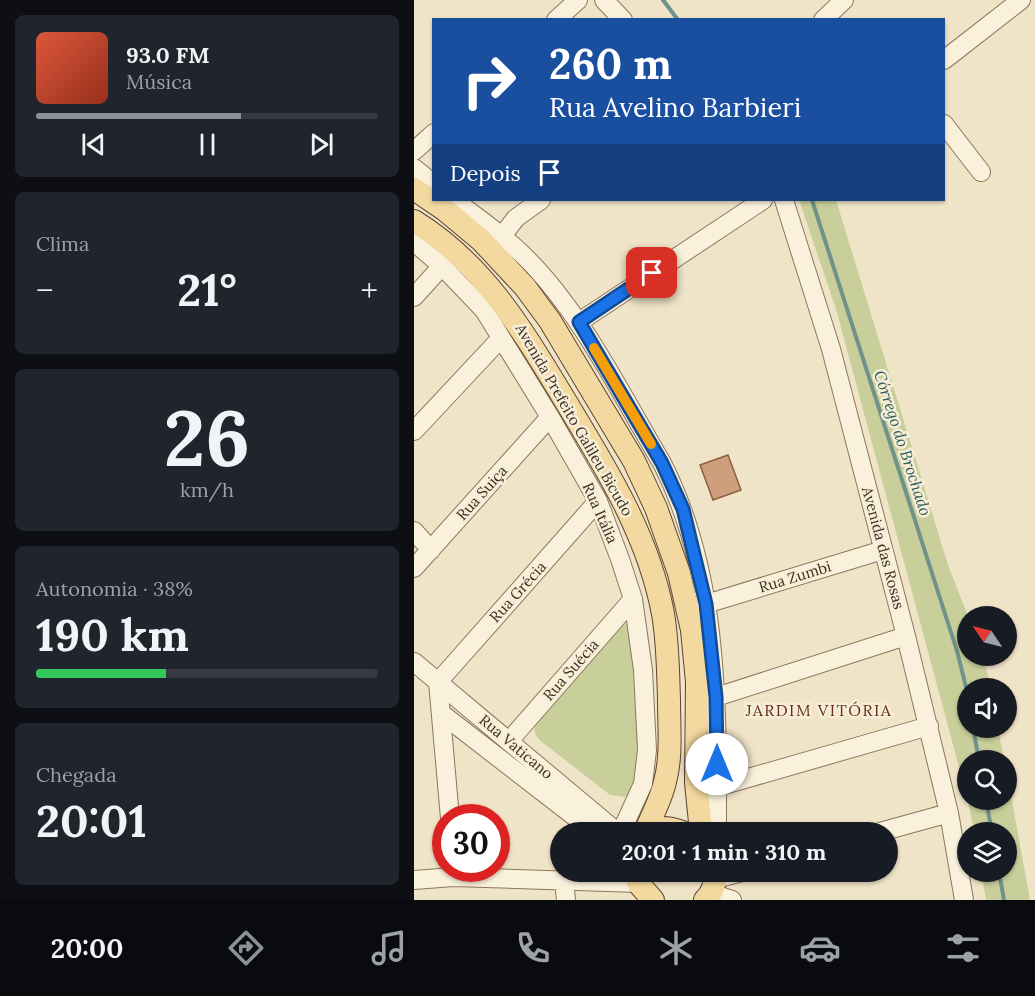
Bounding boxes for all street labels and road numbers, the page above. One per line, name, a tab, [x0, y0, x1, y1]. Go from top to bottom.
street label: Avenida Prefeito Galileu Bicudo	[511, 319, 638, 520]
street label: Rua Suiça	[452, 461, 511, 524]
street label: Rua Itália	[579, 480, 622, 546]
street label: Avenida das Rosas	[858, 484, 909, 611]
street label: Rua Grécia	[485, 557, 550, 626]
street label: Rua Zumbi	[756, 557, 833, 597]
street label: Rua Suécia	[539, 635, 603, 704]
street label: Rua Vaticano	[475, 710, 557, 783]

